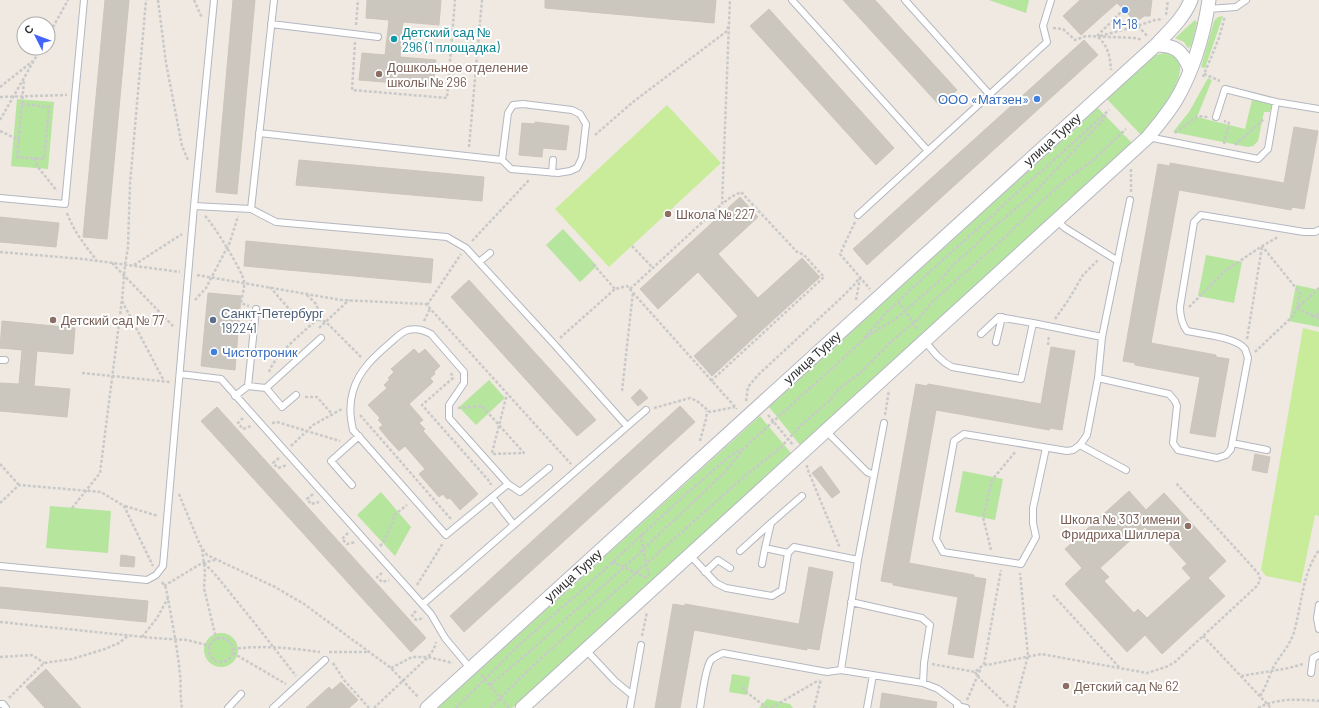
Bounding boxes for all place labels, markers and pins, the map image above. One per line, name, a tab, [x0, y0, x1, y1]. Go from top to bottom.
marker: M-18	[1120, 5, 1130, 15]
place label: M-18	[1112, 16, 1138, 32]
place label: Детский сад № 296 (1 площадка)	[402, 24, 500, 55]
marker: Детский сад № 296 (1 площадка)	[389, 34, 399, 44]
place label: Дошкольное отделение школы № 296	[387, 59, 528, 90]
marker: Дошкольное отделение школы № 296	[374, 69, 384, 79]
place label: ООО «Матзен»	[938, 91, 1029, 107]
marker: ООО «Матзен»	[1032, 94, 1042, 104]
place label: Школа № 227	[676, 206, 755, 222]
marker: Школа № 227	[663, 209, 673, 219]
place label: Санкт-Петербург 192241	[221, 305, 324, 336]
place label: Детский сад № 77	[61, 312, 164, 328]
marker: Детский сад № 77	[48, 315, 58, 325]
marker: Санкт-Петербург 192241	[208, 315, 218, 325]
place label: Чистотроник	[222, 344, 298, 360]
marker: Чистотроник	[209, 347, 219, 357]
place label: Школа № 303 имени Фридриха Шиллера	[1060, 511, 1181, 542]
marker: Школа № 303 имени Фридриха Шиллера	[1183, 521, 1193, 531]
place label: Детский сад № 62	[1074, 678, 1179, 694]
marker: Детский сад № 62	[1061, 681, 1071, 691]

